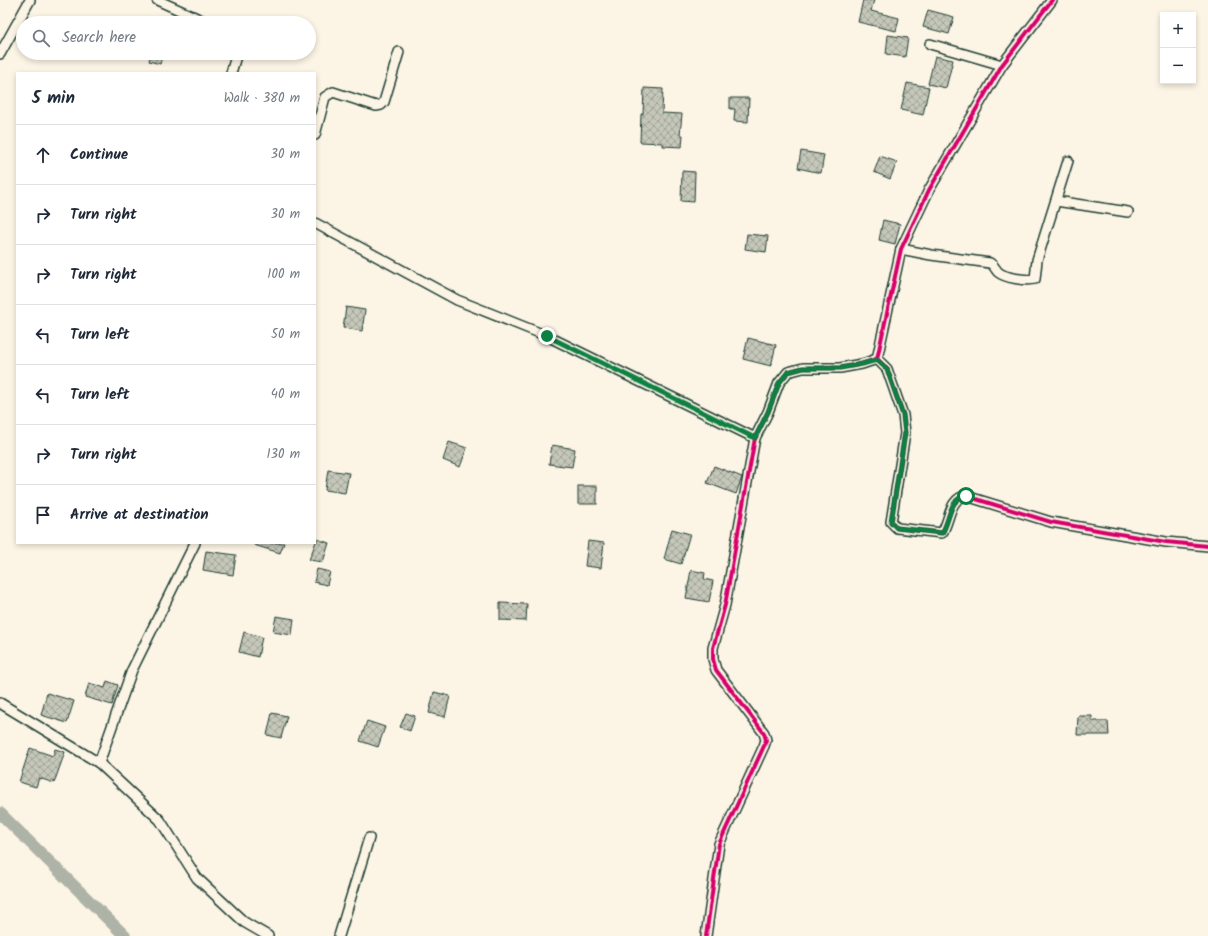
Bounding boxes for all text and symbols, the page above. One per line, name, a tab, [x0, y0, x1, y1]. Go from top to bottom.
map controls	[1160, 12, 1196, 84]
button: +	[1160, 12, 1196, 48]
search box	[16, 16, 316, 60]
text: Search here	[62, 26, 136, 50]
icon: search	[30, 27, 52, 49]
button: −	[1160, 48, 1196, 84]
text: 5 min	[32, 85, 75, 112]
text: Walk · 380 m	[224, 88, 300, 109]
text: Continue	[70, 143, 128, 167]
icon: ahead	[32, 144, 54, 166]
text: 30 m	[271, 144, 300, 165]
text: Turn right	[70, 203, 137, 227]
icon: right	[32, 204, 54, 226]
text: 30 m	[271, 204, 300, 225]
text: Turn right	[70, 263, 137, 287]
icon: right	[32, 264, 54, 286]
text: 100 m	[267, 264, 300, 285]
text: Turn left	[70, 323, 130, 347]
icon: left	[32, 324, 54, 346]
text: 50 m	[271, 324, 300, 345]
route end	[538, 327, 556, 345]
text: Turn left	[70, 383, 130, 407]
icon: left	[32, 384, 54, 406]
text: 40 m	[271, 384, 300, 405]
text: Turn right	[70, 443, 137, 467]
icon: right	[32, 444, 54, 466]
text: 130 m	[266, 444, 300, 465]
route start	[957, 487, 975, 505]
text: Arrive at destination	[70, 503, 209, 527]
icon: arrive	[32, 504, 54, 526]

